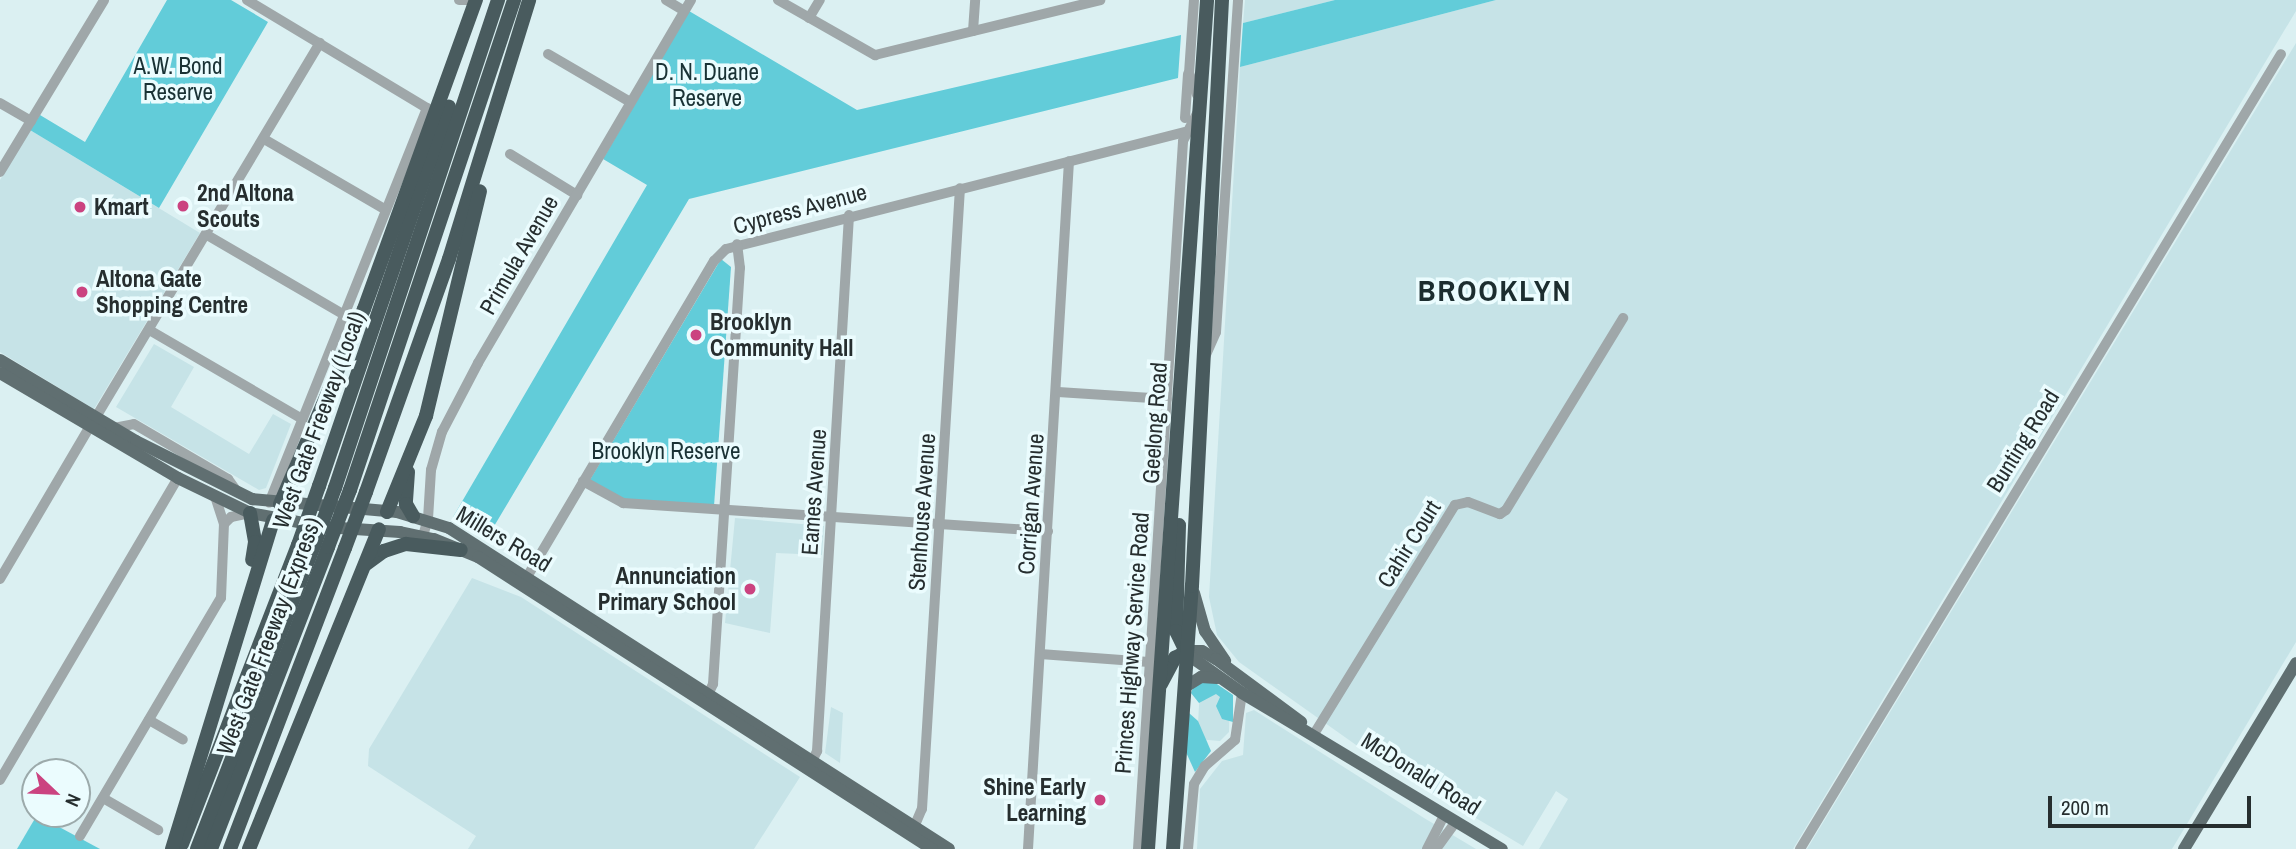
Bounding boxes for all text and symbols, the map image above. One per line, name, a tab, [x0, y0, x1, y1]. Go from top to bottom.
park label: A.W. Bond Reserve	[133, 52, 223, 106]
park label: D. N. Duane Reserve	[655, 58, 759, 112]
street label: Cypress Avenue	[730, 178, 870, 240]
place label: 2nd Altona Scouts	[197, 179, 294, 233]
street label: Primula Avenue	[474, 190, 564, 320]
place label: Kmart	[94, 193, 148, 221]
marker: 2nd Altona Scouts	[175, 198, 191, 214]
marker: Kmart	[72, 199, 88, 215]
place label: Altona Gate Shopping Centre	[96, 265, 248, 319]
district label: BROOKLYN	[1419, 272, 1571, 308]
marker: Altona Gate Shopping Centre	[74, 284, 90, 300]
street label: West Gate Freeway (Local)	[267, 308, 371, 532]
place label: Brooklyn Community Hall	[710, 308, 854, 362]
marker: Brooklyn Community Hall	[688, 327, 704, 343]
street label: Geelong Road	[1137, 361, 1173, 485]
street label: Bunting Road	[1981, 385, 2065, 497]
street label: Eames Avenue	[796, 427, 832, 557]
street label: Stenhouse Avenue	[903, 432, 941, 592]
street label: Corrigan Avenue	[1012, 432, 1050, 576]
park label: Brooklyn Reserve	[592, 437, 740, 465]
street label: Cahir Court	[1371, 495, 1447, 593]
street label: Millers Road	[452, 500, 556, 578]
street label: Princes Highway Service Road	[1109, 511, 1155, 775]
street label: West Gate Freeway (Express)	[211, 513, 327, 759]
place label: Annunciation Primary School	[598, 562, 736, 616]
marker: Annunciation Primary School	[742, 581, 758, 597]
street label: McDonald Road	[1356, 726, 1486, 822]
north arrow	[21, 758, 91, 828]
place label: Shine Early Learning	[983, 773, 1086, 827]
scale bar	[2051, 782, 2254, 826]
text: N	[59, 790, 88, 811]
marker: Shine Early Learning	[1092, 792, 1108, 808]
text: 200 m	[2061, 793, 2109, 822]

